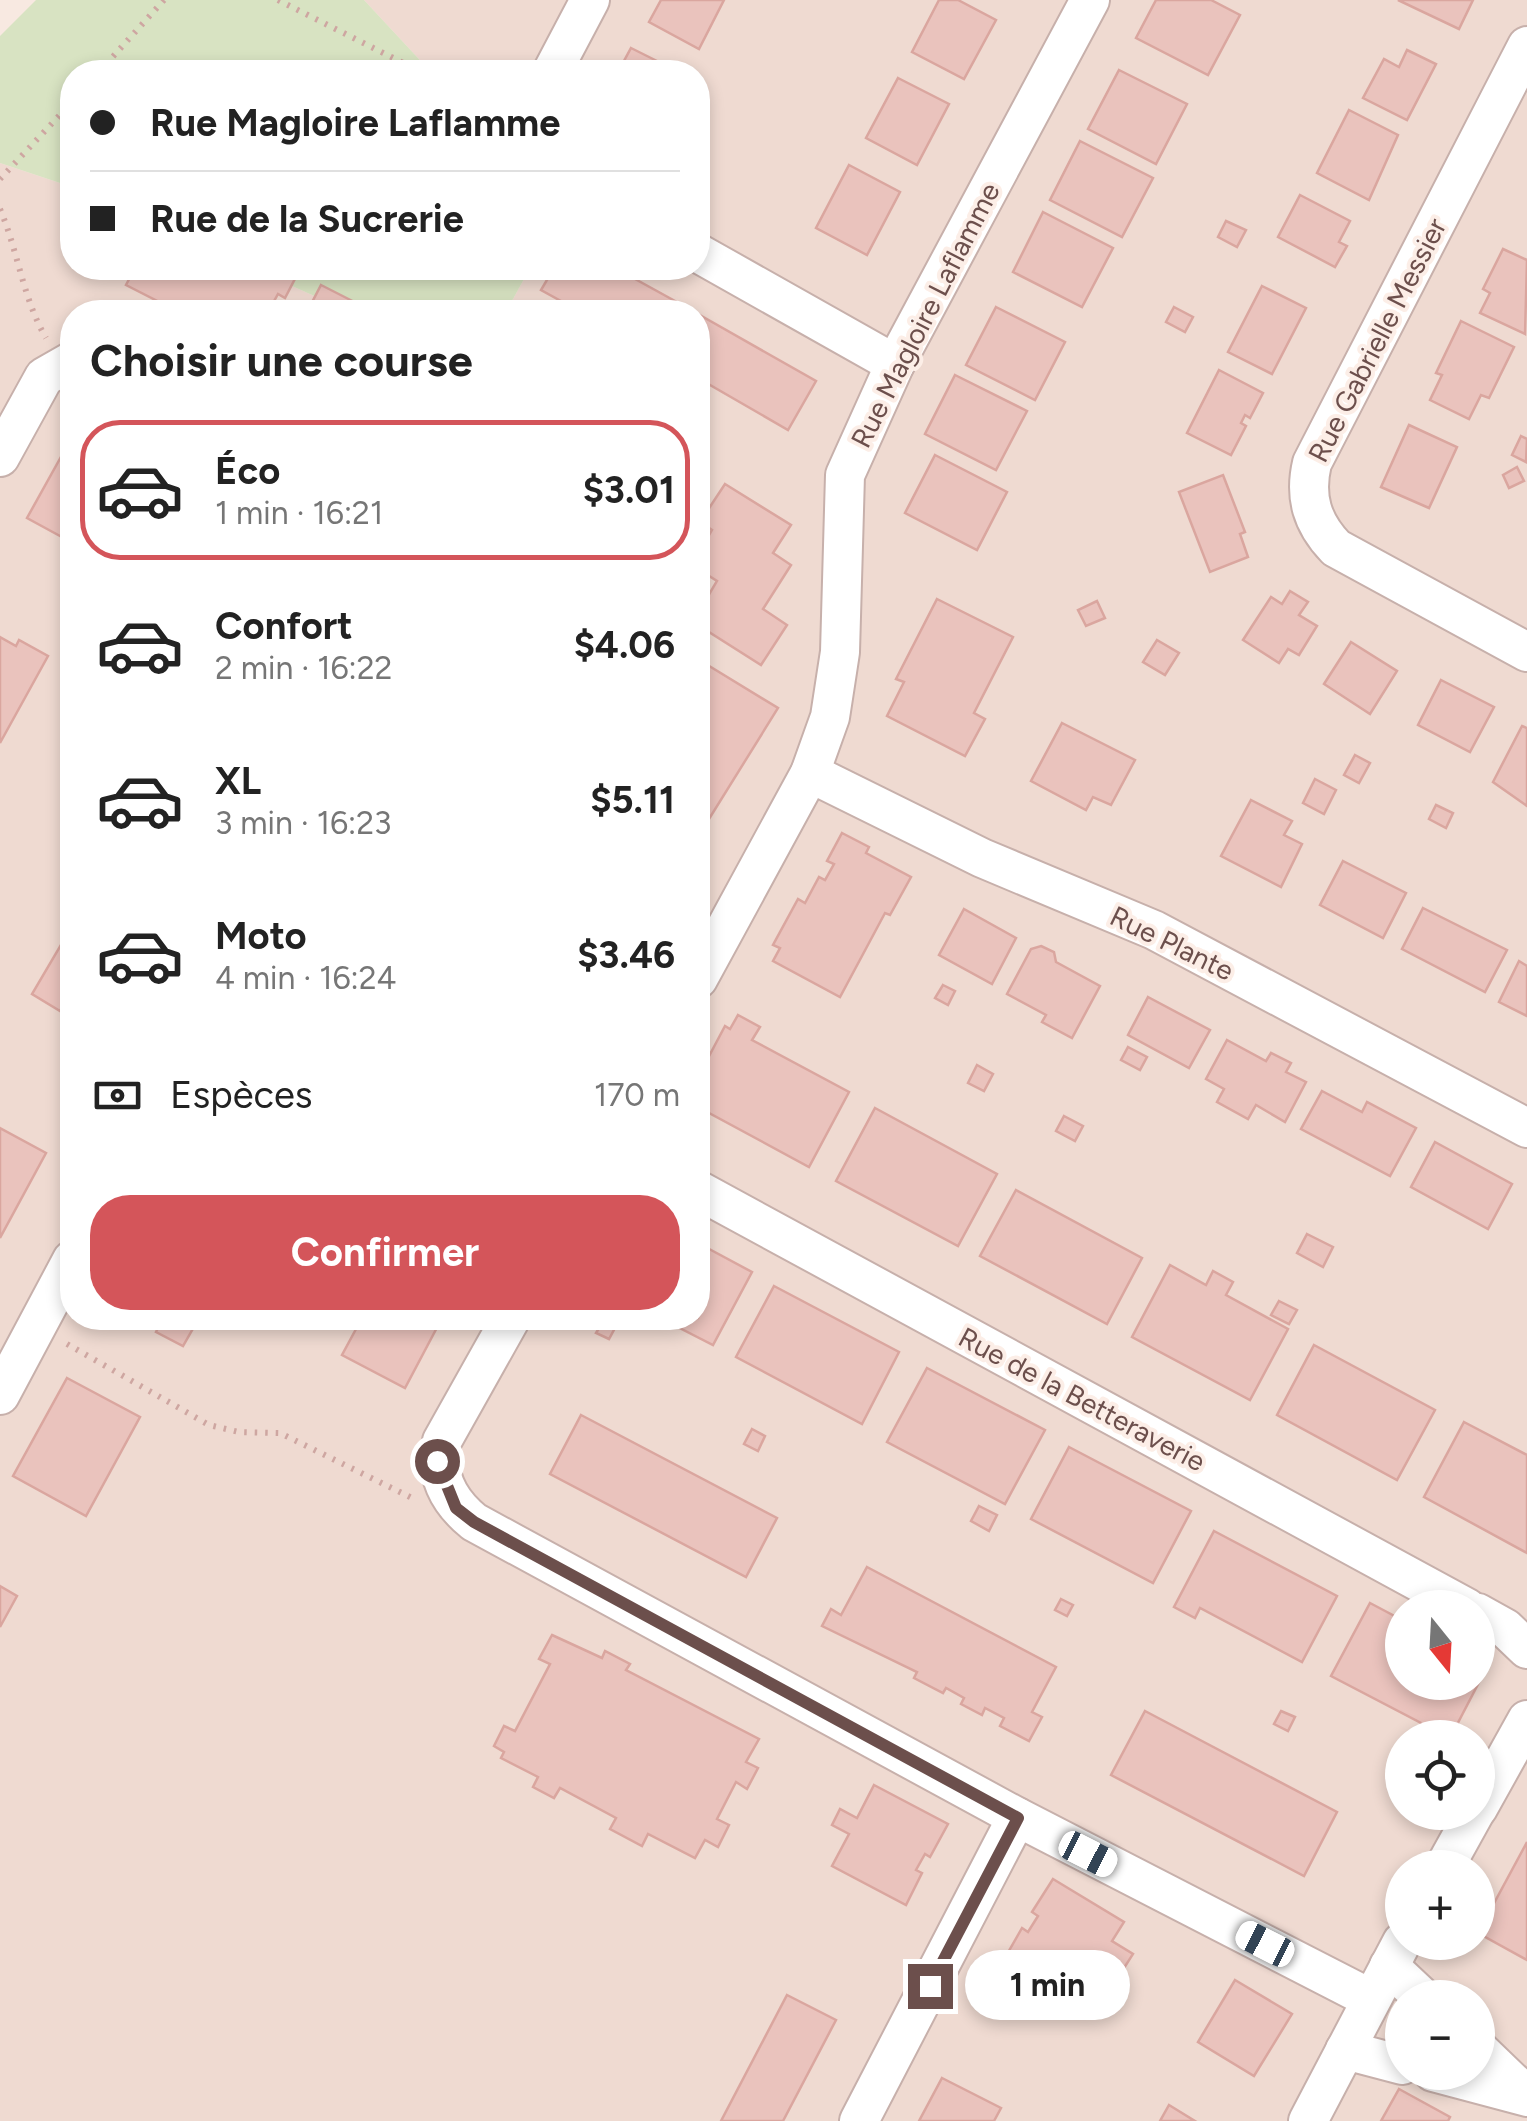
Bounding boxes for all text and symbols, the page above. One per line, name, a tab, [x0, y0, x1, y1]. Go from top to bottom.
text: Rue Magloire Laflamme	[150, 100, 560, 146]
street label: Rue Magloire Laflamme	[843, 177, 1007, 453]
text: Rue de la Sucrerie	[150, 196, 464, 242]
street label: Rue Gabrielle Messier	[1301, 212, 1454, 468]
text: Choisir une course	[90, 333, 473, 387]
icon: car	[95, 445, 185, 535]
text: Éco	[215, 448, 280, 494]
text: $3.01	[583, 467, 675, 513]
text: 1 min · 16:21	[215, 494, 383, 532]
icon: car	[95, 600, 185, 690]
text: Confort	[215, 603, 352, 649]
text: $4.06	[574, 622, 675, 668]
text: 2 min · 16:22	[215, 649, 392, 687]
icon: car	[95, 755, 185, 845]
text: XL	[215, 758, 261, 804]
text: $5.11	[590, 777, 675, 823]
text: 3 min · 16:23	[215, 804, 391, 842]
street label: Rue Plante	[1105, 898, 1239, 988]
icon: car	[95, 910, 185, 1000]
text: Moto	[215, 913, 307, 959]
text: $3.46	[577, 932, 675, 978]
text: 4 min · 16:24	[215, 959, 396, 997]
icon: cash	[90, 1068, 145, 1123]
text: Espèces	[170, 1072, 312, 1118]
text: 170 m	[594, 1076, 680, 1114]
button: Confirmer	[90, 1195, 680, 1310]
street label: Rue de la Betteraverie	[953, 1320, 1211, 1478]
route start	[415, 1439, 460, 1484]
north arrow	[1385, 1590, 1495, 1700]
map controls	[1385, 1590, 1495, 2090]
button: locate	[1385, 1720, 1495, 1830]
car	[1054, 1827, 1122, 1881]
button: +	[1385, 1850, 1495, 1960]
car	[1231, 1917, 1299, 1971]
callout: 1 min	[965, 1951, 1130, 2021]
route end	[908, 1964, 953, 2009]
text: 1 min	[1010, 1966, 1085, 2004]
button: −	[1385, 1980, 1495, 2090]

